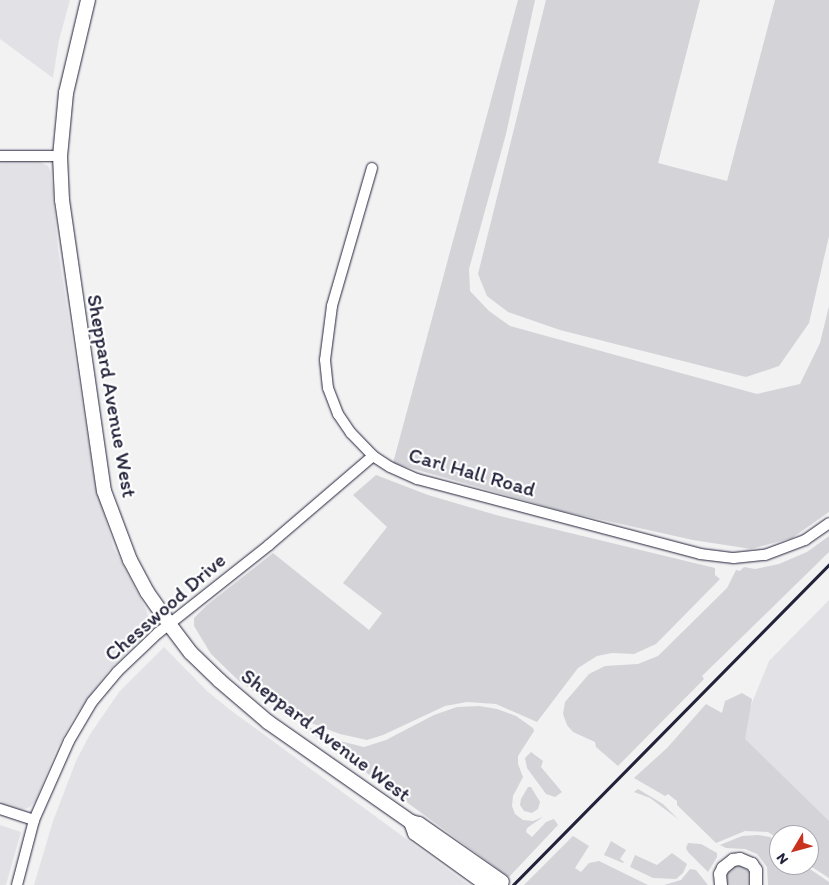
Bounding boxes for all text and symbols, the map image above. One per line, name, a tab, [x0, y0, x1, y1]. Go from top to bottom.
street label: Sheppard Avenue West	[82, 293, 142, 499]
street label: Carl Hall Road	[406, 442, 538, 502]
street label: Chesswood Drive	[99, 547, 231, 667]
street label: Sheppard Avenue West	[237, 664, 415, 806]
north arrow	[769, 825, 819, 875]
text: N	[773, 850, 792, 868]

